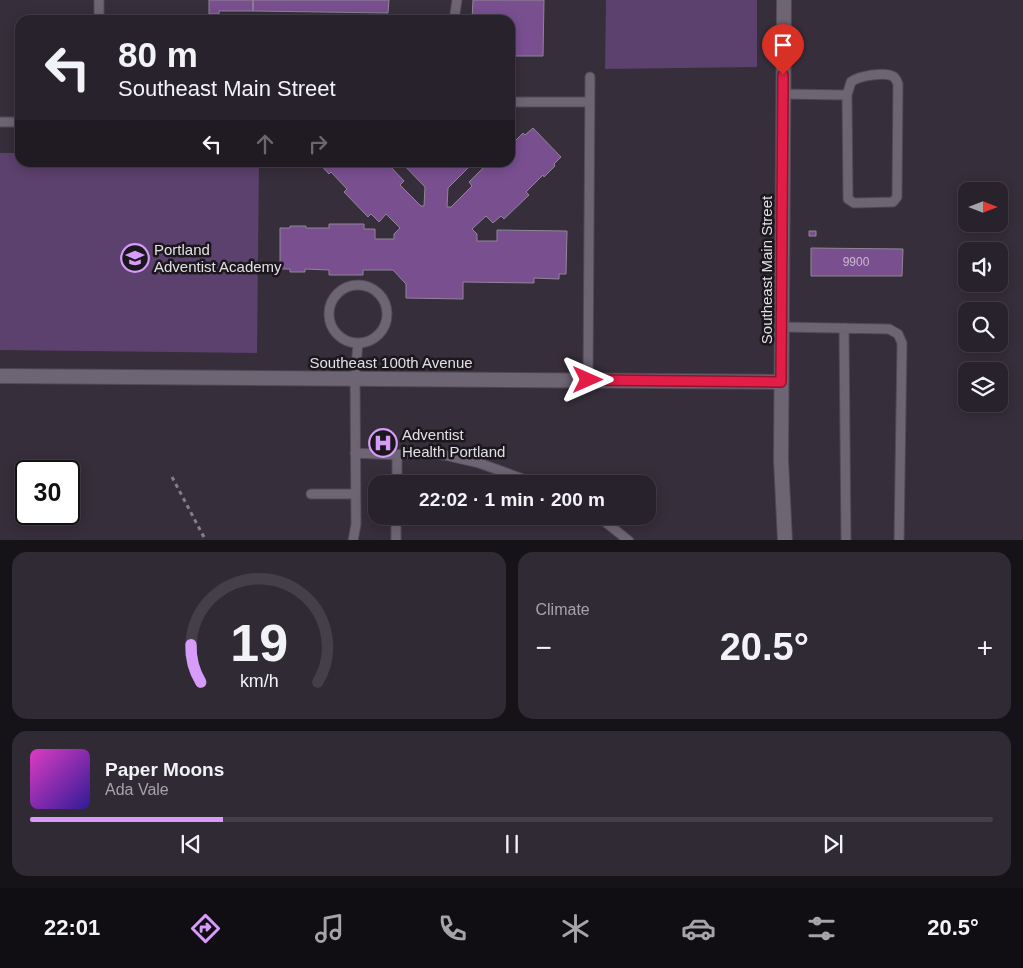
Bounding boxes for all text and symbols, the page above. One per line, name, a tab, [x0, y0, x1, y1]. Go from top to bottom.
pin	[762, 24, 804, 75]
icon: arrive	[769, 31, 797, 59]
icon: left	[35, 35, 100, 100]
text: 80 m	[118, 35, 198, 74]
text: Southeast Main Street	[118, 76, 336, 101]
icon: left	[198, 130, 226, 158]
icon: ahead	[251, 130, 279, 158]
icon: right	[304, 130, 332, 158]
north arrow	[958, 182, 1008, 232]
map controls	[958, 182, 1008, 412]
street label: Southeast Main Street	[758, 195, 775, 344]
place label: Portland Adventist Academy	[154, 241, 282, 275]
button: sound	[958, 242, 1008, 292]
school or university icon: Portland Adventist Academy	[120, 243, 150, 273]
house number: 9900	[843, 255, 870, 269]
button: search	[958, 302, 1008, 352]
position arrow	[561, 353, 613, 405]
street label: Southeast 100th Avenue	[309, 354, 473, 371]
button: layers	[958, 362, 1008, 412]
place label: Adventist Health Portland	[402, 426, 505, 460]
hospital icon: Adventist Health Portland	[368, 428, 398, 458]
speed limit sign: 30	[15, 460, 80, 525]
text: 22:02 · 1 min · 200 m	[419, 489, 605, 510]
text: Climate	[536, 601, 590, 618]
text: 19	[230, 614, 288, 672]
text: 20.5°	[720, 626, 809, 668]
text: −	[536, 632, 552, 663]
text: +	[977, 632, 993, 663]
text: km/h	[239, 671, 278, 691]
text: Paper Moons	[105, 759, 224, 780]
text: Ada Vale	[105, 781, 169, 798]
icon: previous	[177, 830, 205, 858]
icon: pause	[498, 830, 526, 858]
icon: next	[819, 830, 847, 858]
icon: directions	[188, 911, 223, 946]
icon: music	[312, 911, 347, 946]
icon: phone	[435, 911, 470, 946]
icon: climate	[558, 911, 593, 946]
icon: car	[681, 911, 716, 946]
icon: filters	[804, 911, 839, 946]
text: 22:01	[44, 915, 100, 940]
text: 20.5°	[927, 915, 979, 940]

